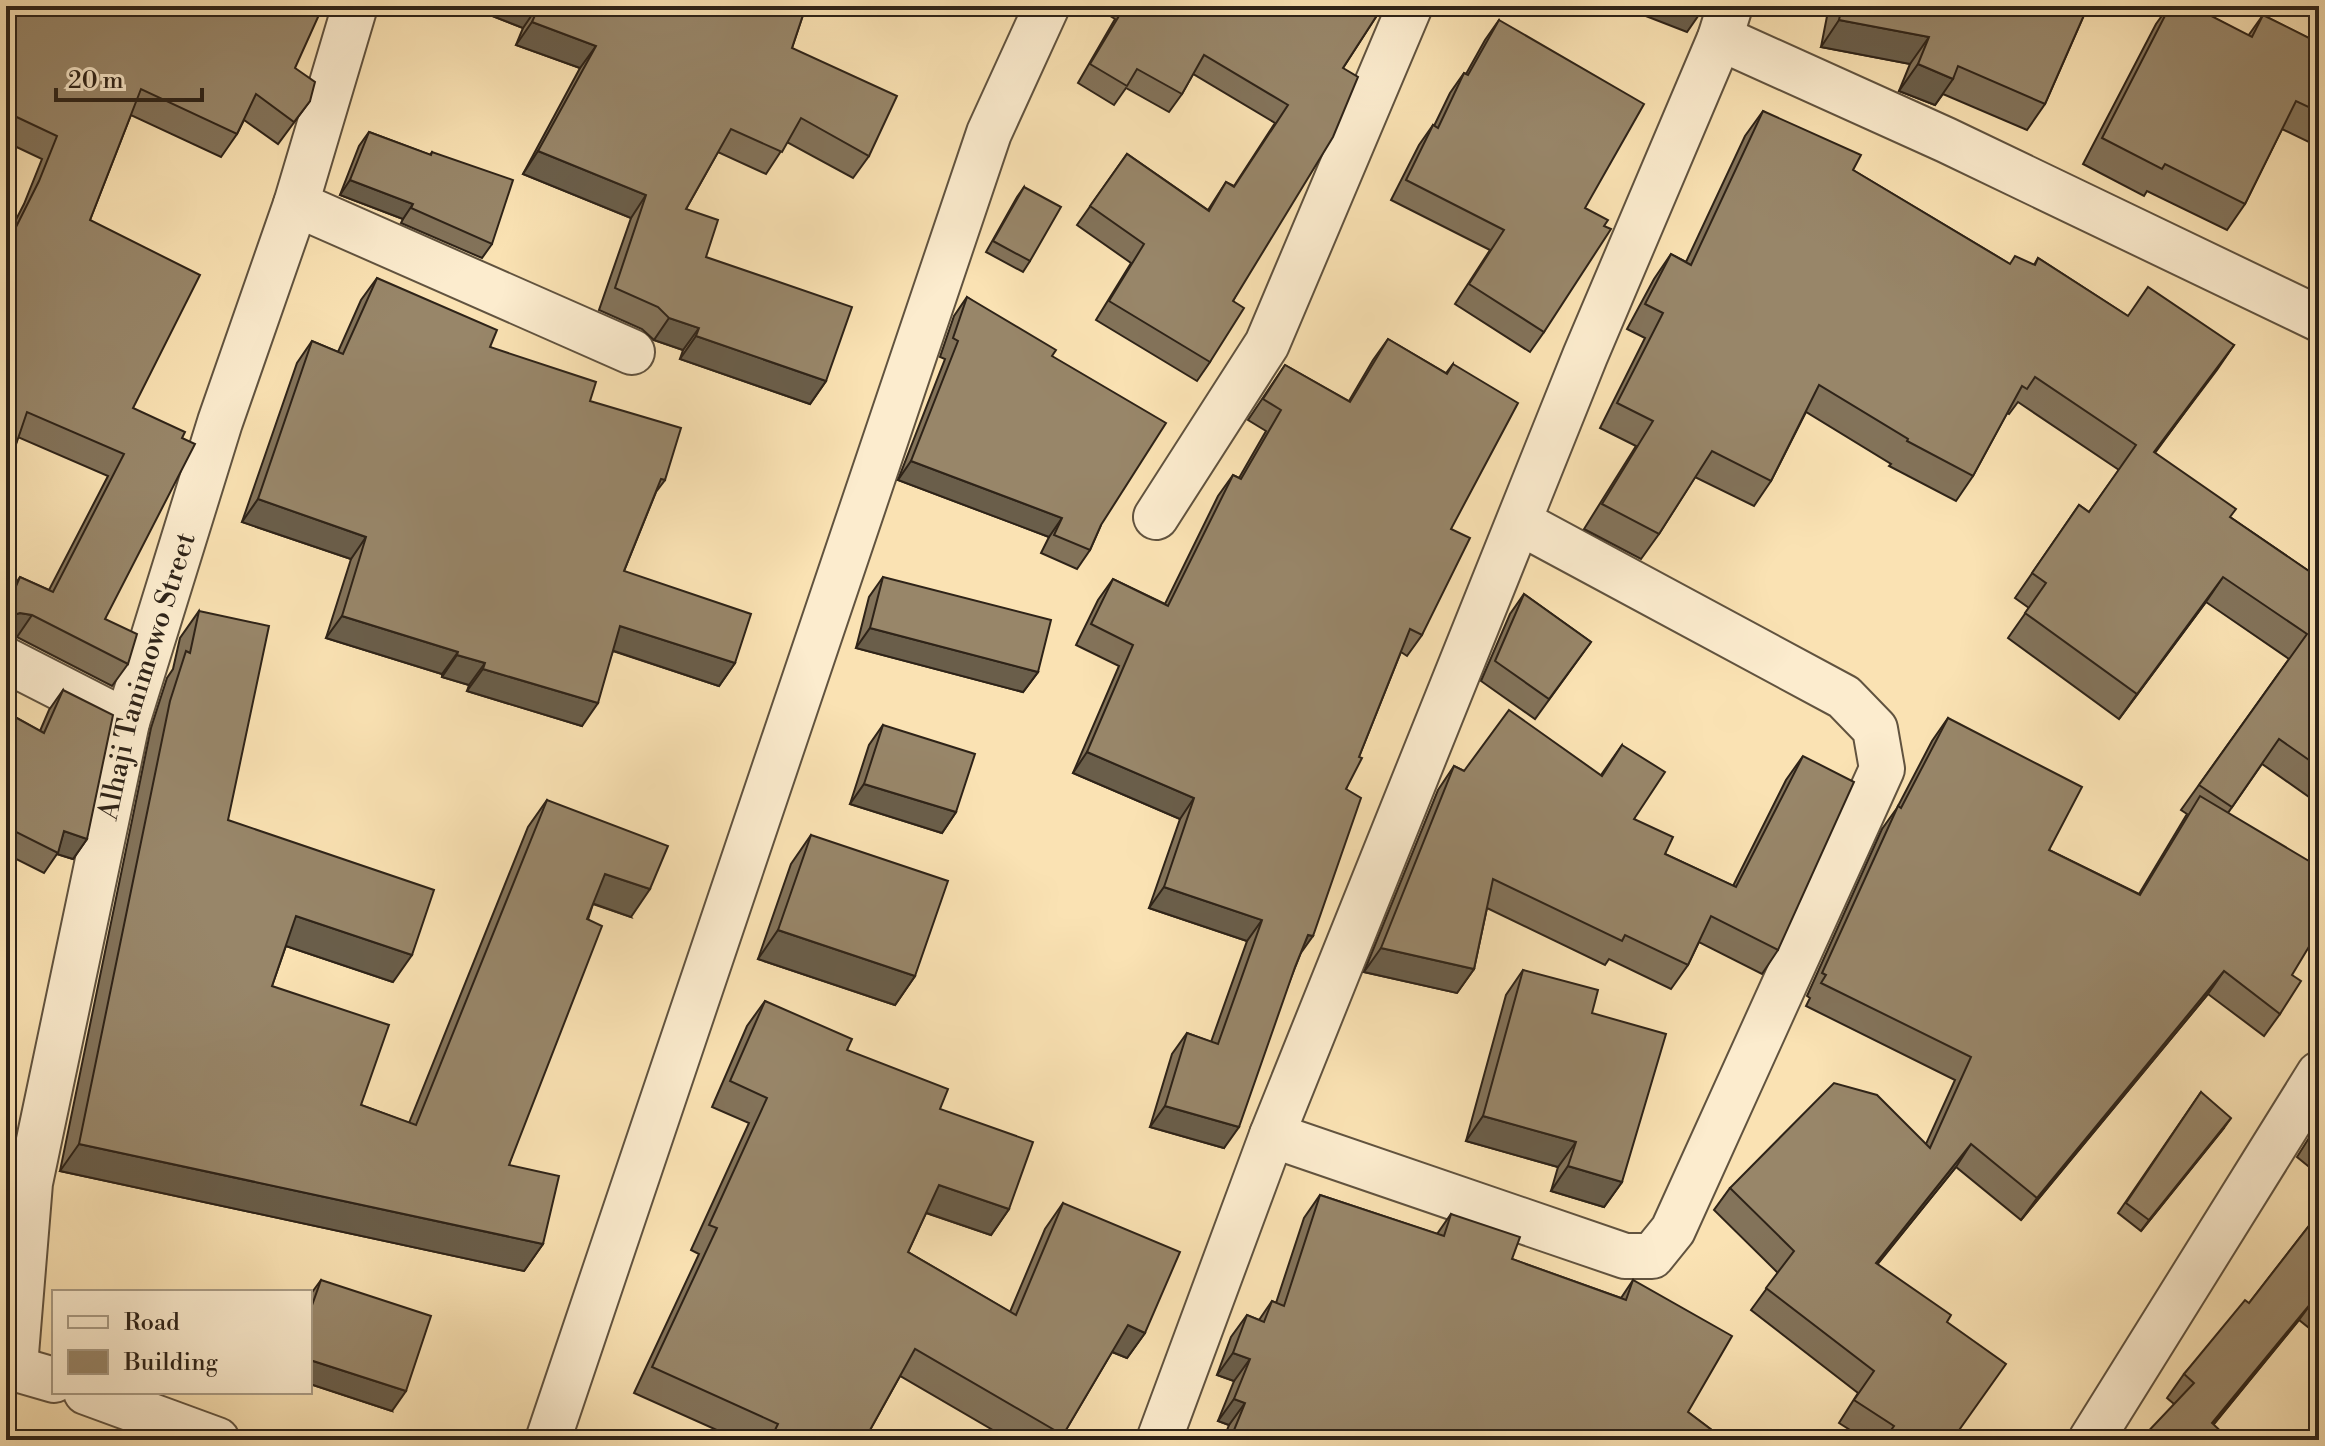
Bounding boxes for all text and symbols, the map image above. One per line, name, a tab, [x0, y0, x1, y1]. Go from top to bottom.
scale bar	[56, 52, 202, 102]
text: 20 m	[68, 66, 124, 96]
street label: Alhaji Tanimowo Street	[91, 528, 204, 824]
legend	[52, 1290, 312, 1394]
text: Road	[124, 1308, 180, 1338]
text: Building	[123, 1348, 218, 1378]

